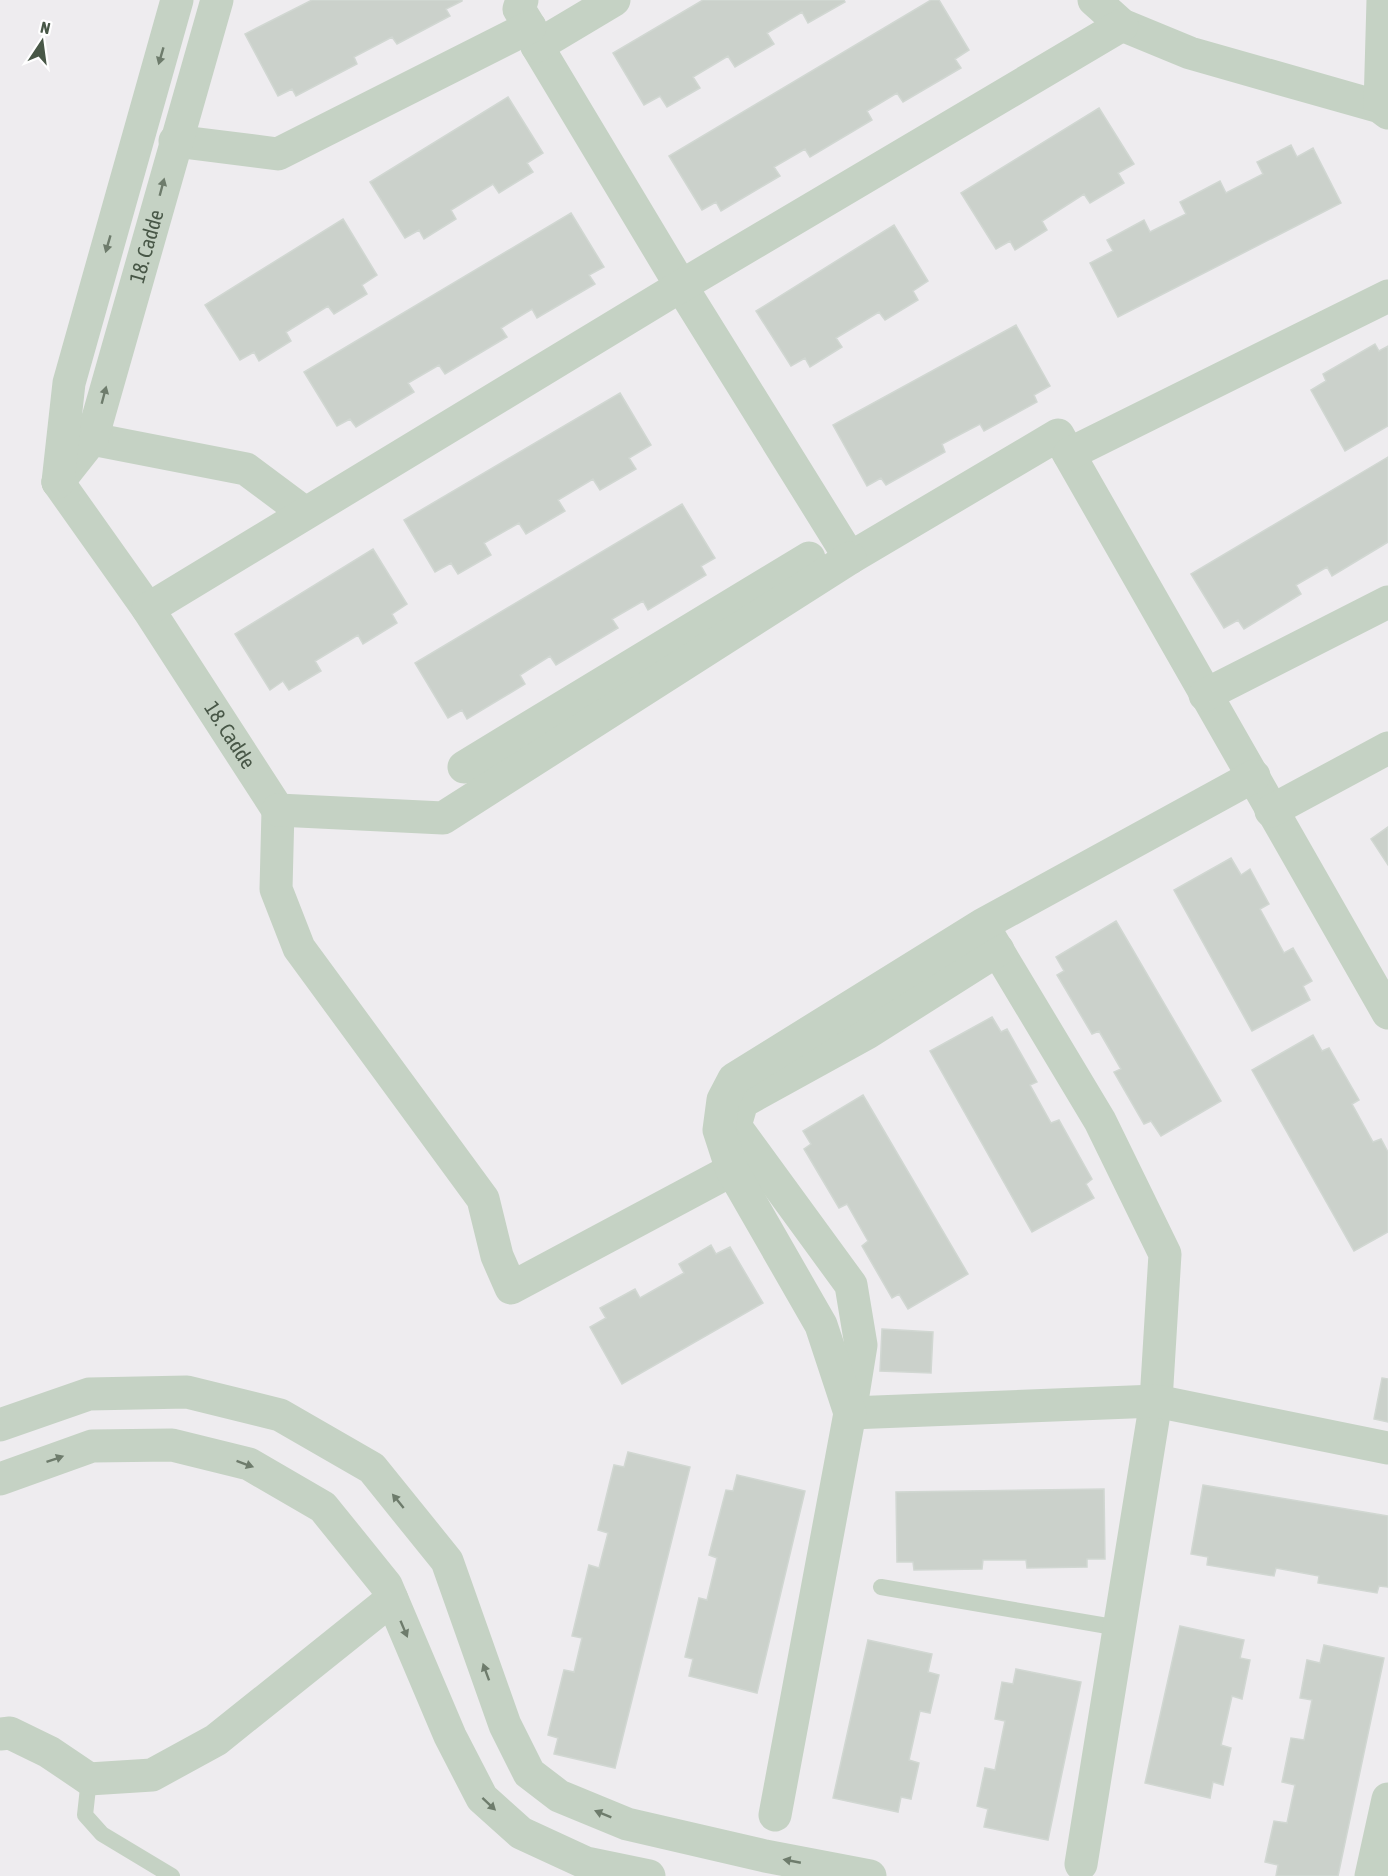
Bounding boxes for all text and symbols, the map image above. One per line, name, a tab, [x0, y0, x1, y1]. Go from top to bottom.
north arrow	[12, 12, 72, 72]
text: N	[39, 18, 52, 37]
one-way arrow	[156, 47, 165, 65]
one-way arrow	[158, 178, 167, 196]
street label: 18. Cadde	[124, 207, 168, 286]
one-way arrow	[103, 235, 112, 253]
one-way arrow	[100, 386, 110, 405]
street label: 18. Cadde	[200, 697, 261, 773]
one-way arrow	[46, 1454, 64, 1464]
one-way arrow	[237, 1460, 255, 1470]
one-way arrow	[392, 1493, 405, 1509]
one-way arrow	[400, 1621, 409, 1638]
one-way arrow	[480, 1663, 490, 1681]
one-way arrow	[481, 1797, 496, 1810]
one-way arrow	[593, 1809, 611, 1819]
one-way arrow	[782, 1856, 801, 1865]

